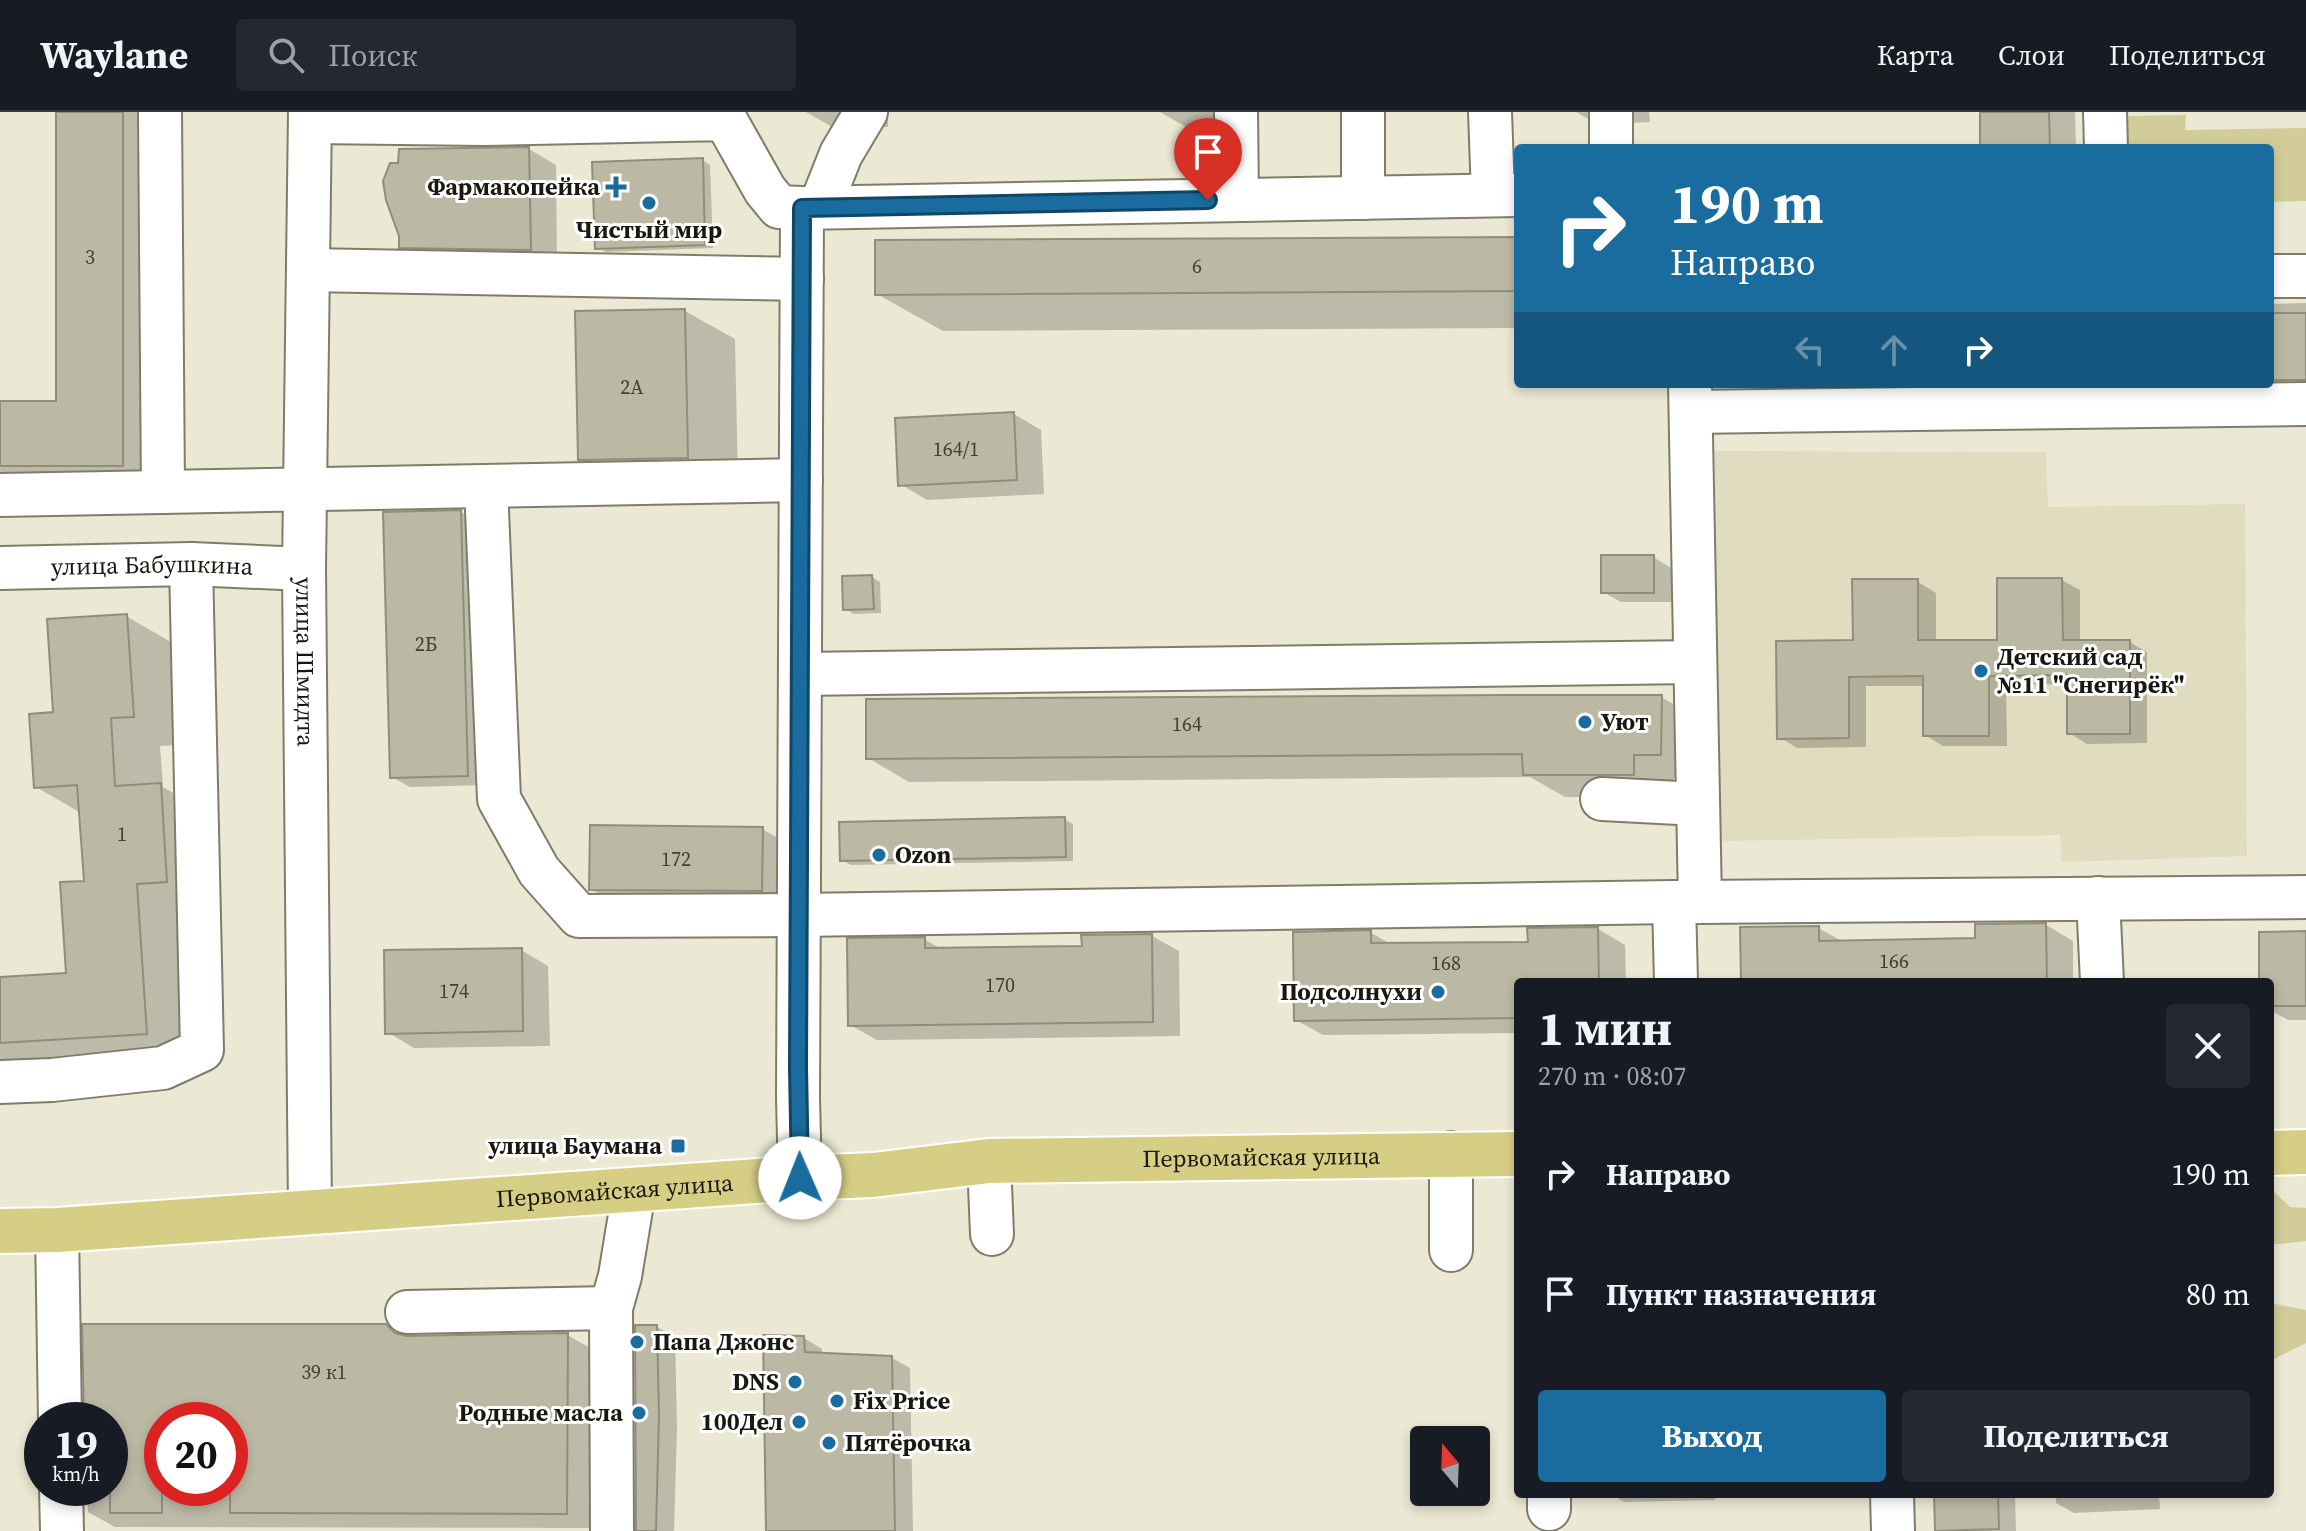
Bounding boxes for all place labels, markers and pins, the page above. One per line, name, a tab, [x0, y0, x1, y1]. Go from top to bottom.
pin	[1174, 118, 1242, 200]
place label: Фармакопейка	[427, 170, 600, 203]
marker: Фармакопейка	[607, 178, 625, 196]
marker: Чистый мир	[640, 194, 658, 212]
place label: Чистый мир	[576, 213, 722, 246]
place label: Детский сад №11 "Снегирёк"	[1997, 640, 2185, 701]
marker: Детский сад №11 "Снегирёк"	[1972, 662, 1990, 680]
place label: Уют	[1601, 705, 1649, 738]
marker: Уют	[1576, 713, 1594, 731]
place label: Ozon	[895, 838, 952, 871]
marker: Ozon	[870, 846, 888, 864]
place label: Подсолнухи	[1280, 975, 1422, 1008]
marker: Подсолнухи	[1429, 983, 1447, 1001]
place label: улица Баумана	[487, 1129, 662, 1162]
marker: улица Баумана	[669, 1137, 687, 1155]
place label: Папа Джонс	[653, 1325, 794, 1358]
marker: Папа Джонс	[628, 1333, 646, 1351]
place label: DNS	[732, 1365, 779, 1398]
marker: DNS	[786, 1373, 804, 1391]
place label: Fix Price	[853, 1384, 950, 1417]
marker: Fix Price	[828, 1392, 846, 1410]
place label: Родные масла	[459, 1396, 623, 1429]
marker: Родные масла	[630, 1404, 648, 1422]
place label: 100Дел	[701, 1405, 783, 1438]
marker: 100Дел	[790, 1413, 808, 1431]
place label: Пятёрочка	[845, 1426, 971, 1459]
marker: Пятёрочка	[820, 1434, 838, 1452]

